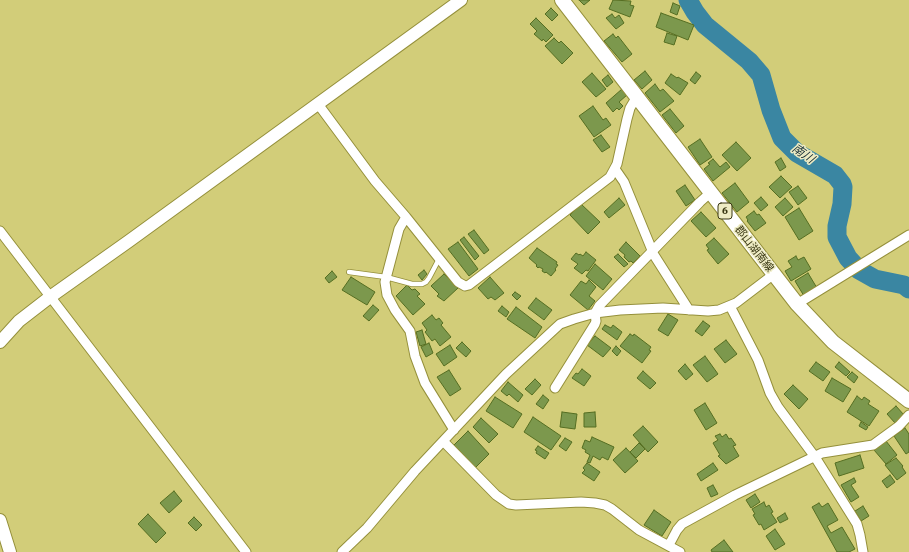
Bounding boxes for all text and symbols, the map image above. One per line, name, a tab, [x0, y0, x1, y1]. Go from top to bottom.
water label: 南川	[789, 141, 817, 167]
road number: 6	[718, 203, 732, 219]
street label: 郡山湖南線	[732, 223, 776, 275]

